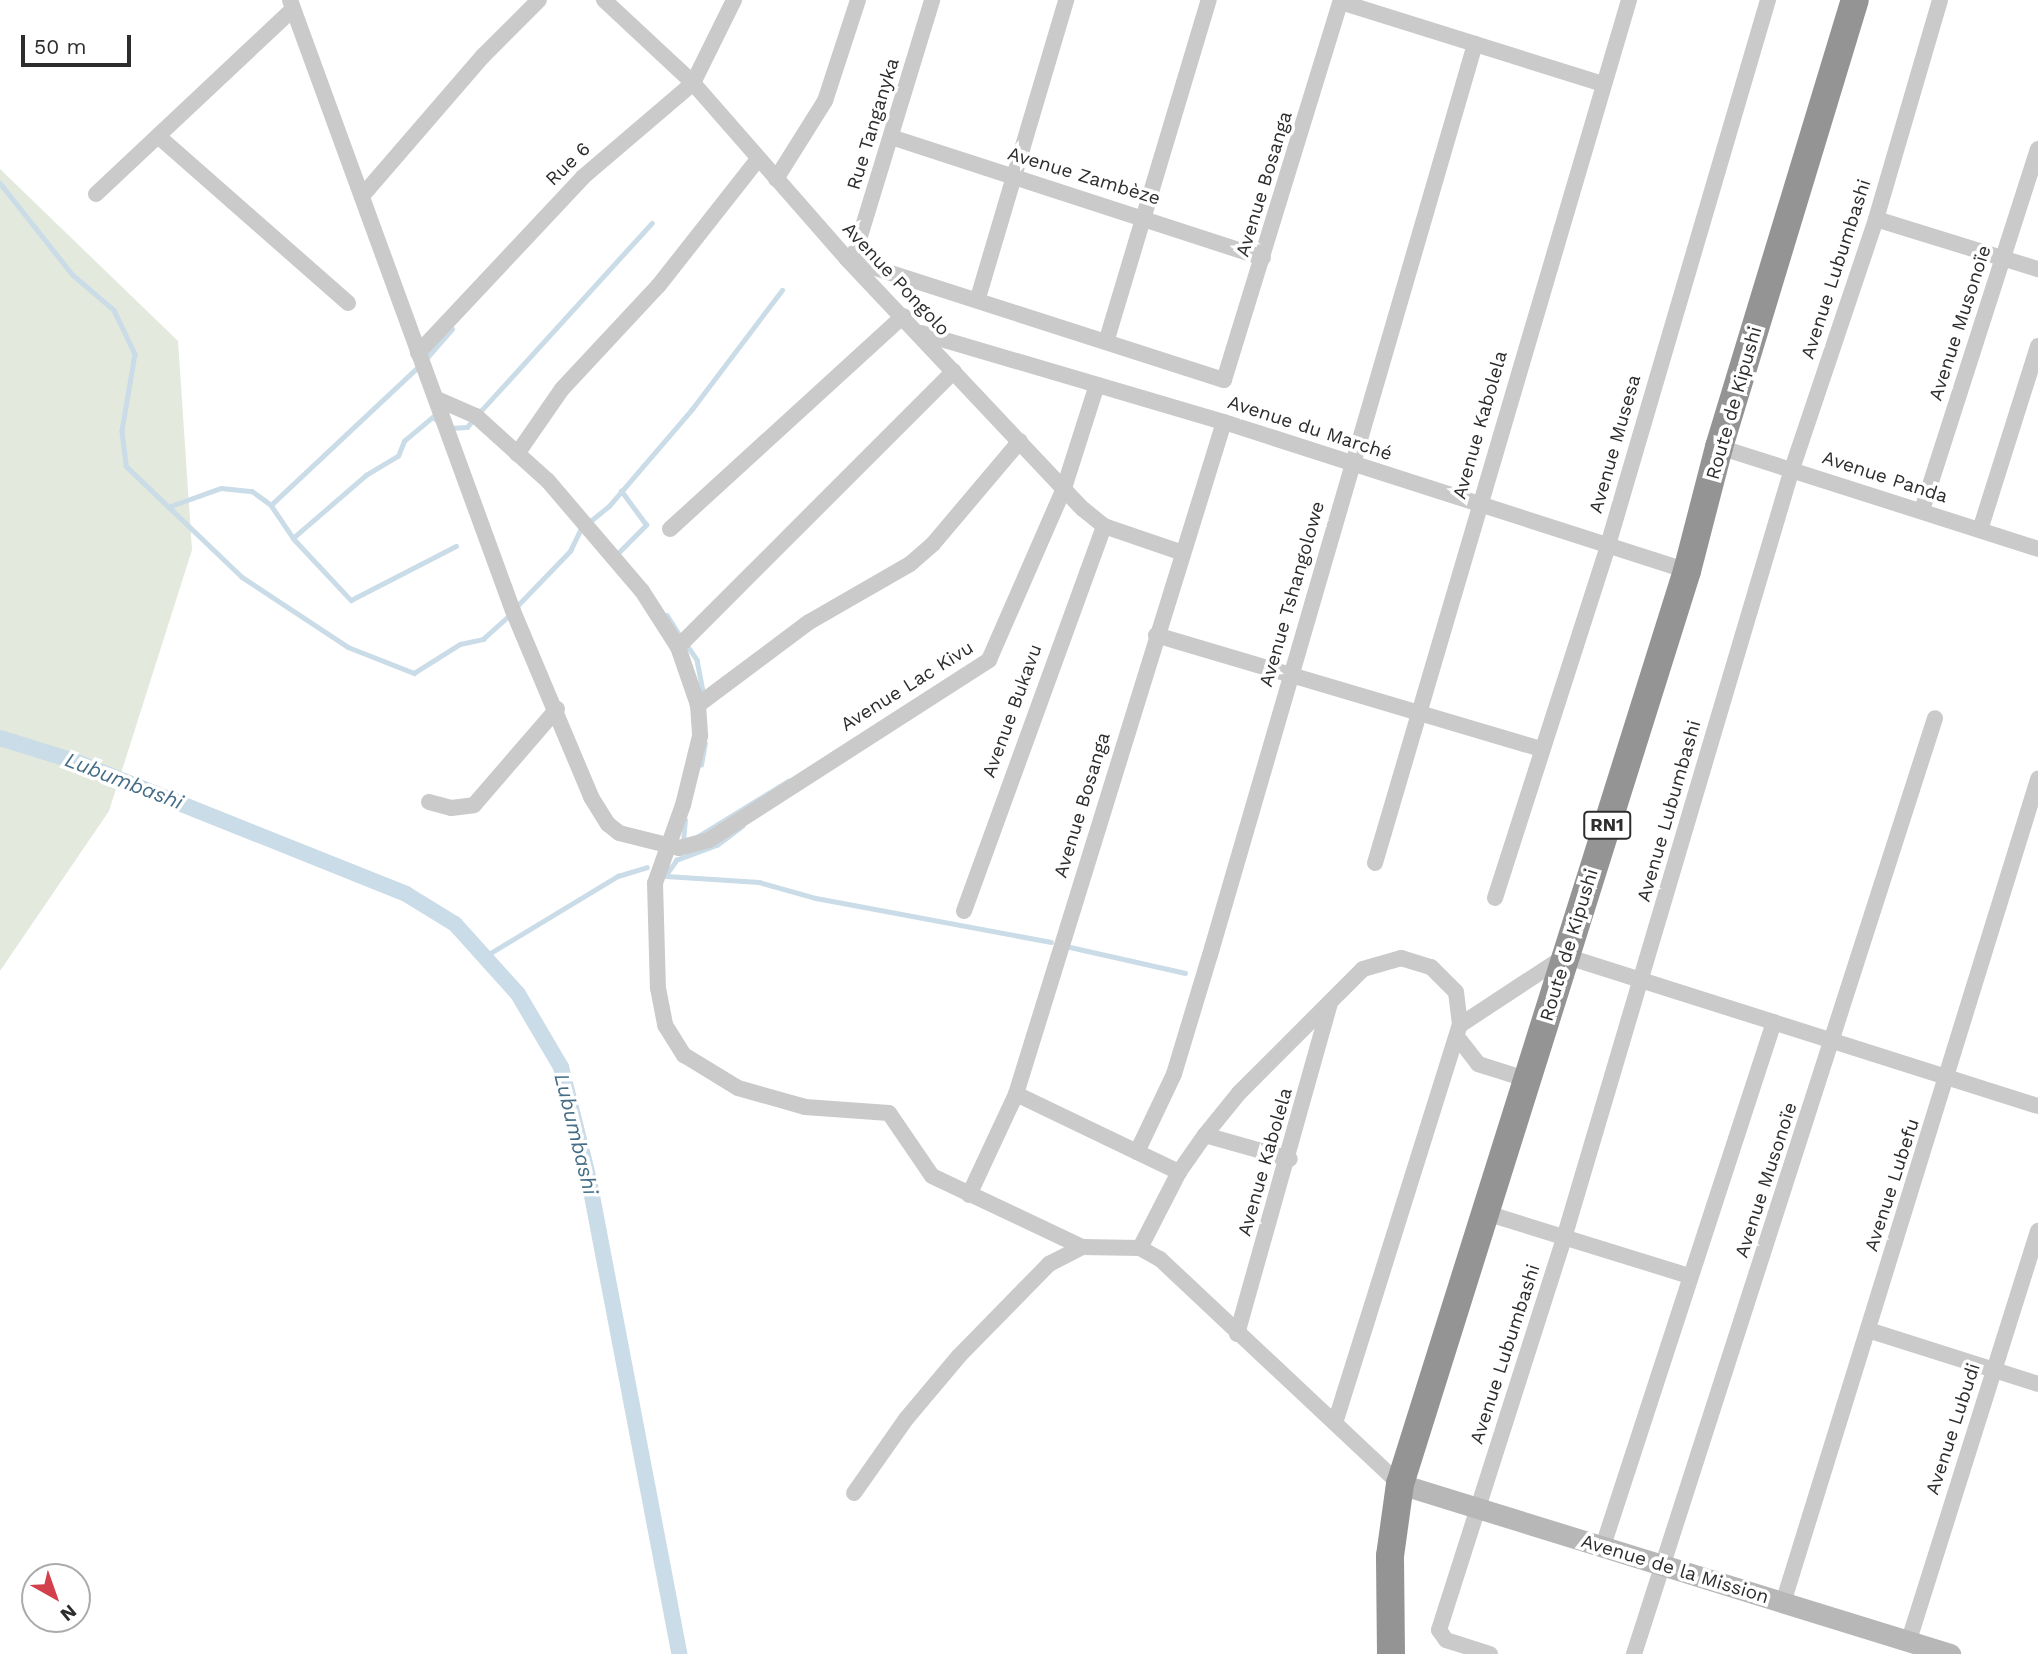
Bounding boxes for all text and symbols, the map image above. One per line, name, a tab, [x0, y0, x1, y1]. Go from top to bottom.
scale bar	[24, 21, 135, 65]
text: 50 m	[34, 34, 86, 59]
street label: Rue Tanganyka	[842, 55, 904, 193]
street label: Avenue Bosanga	[1231, 109, 1297, 259]
street label: Rue 6	[541, 137, 595, 191]
street label: Avenue Zambèze	[1005, 142, 1163, 210]
street label: Avenue Lubumbashi	[1796, 176, 1876, 362]
street label: Avenue Pongolo	[838, 217, 954, 341]
street label: Avenue Musonoïe	[1924, 242, 1996, 404]
street label: Route de Kipushi	[1701, 324, 1767, 482]
street label: Avenue Kabolela	[1448, 348, 1512, 502]
street label: Avenue Musesa	[1584, 372, 1646, 516]
street label: Avenue du Marché	[1225, 391, 1395, 465]
street label: Avenue Panda	[1819, 446, 1951, 508]
street label: Avenue Tshangolowe	[1254, 498, 1330, 690]
street label: Avenue Lac Kivu	[836, 636, 978, 736]
street label: Avenue Bukavu	[977, 641, 1047, 781]
street label: Avenue Lubumbashi	[1632, 718, 1706, 904]
street label: Avenue Bosanga	[1049, 730, 1115, 880]
water label: Lubumbashi	[61, 747, 187, 815]
road number: RN1	[1582, 810, 1632, 840]
street label: Route de Kipushi	[1535, 866, 1603, 1024]
water label: Lubumbashi	[549, 1071, 603, 1197]
street label: Avenue Kabolela	[1233, 1085, 1297, 1239]
street label: Avenue Musonoïe	[1730, 1099, 1802, 1261]
street label: Avenue Lubefu	[1860, 1116, 1924, 1254]
street label: Avenue Lubumbashi	[1465, 1261, 1545, 1447]
street label: Avenue Lubudi	[1921, 1360, 1985, 1498]
street label: Avenue de la Mission	[1578, 1530, 1772, 1608]
north arrow	[21, 1563, 91, 1633]
text: N	[56, 1600, 81, 1626]

